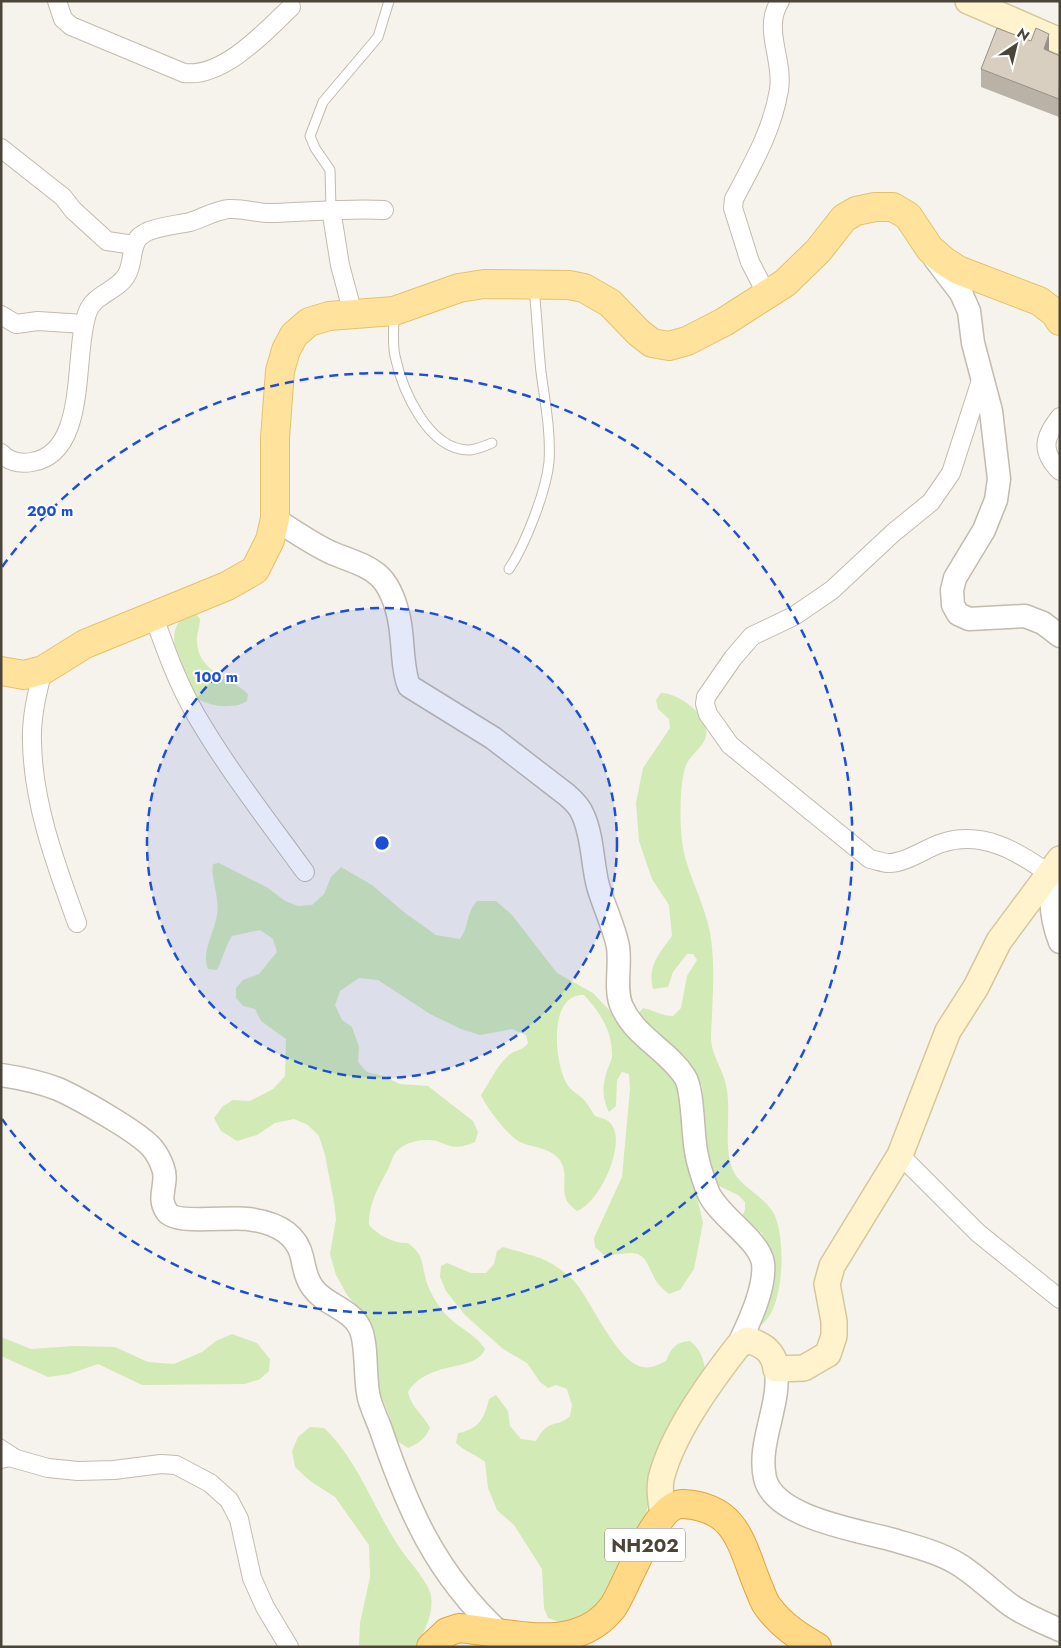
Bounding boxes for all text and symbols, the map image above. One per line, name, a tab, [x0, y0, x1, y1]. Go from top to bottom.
north arrow	[991, 20, 1041, 70]
text: N	[1013, 23, 1034, 46]
text: 200 m	[27, 500, 73, 522]
text: 100 m	[194, 666, 238, 688]
centre of rings	[373, 834, 391, 852]
road number: NH202	[605, 1528, 685, 1562]

